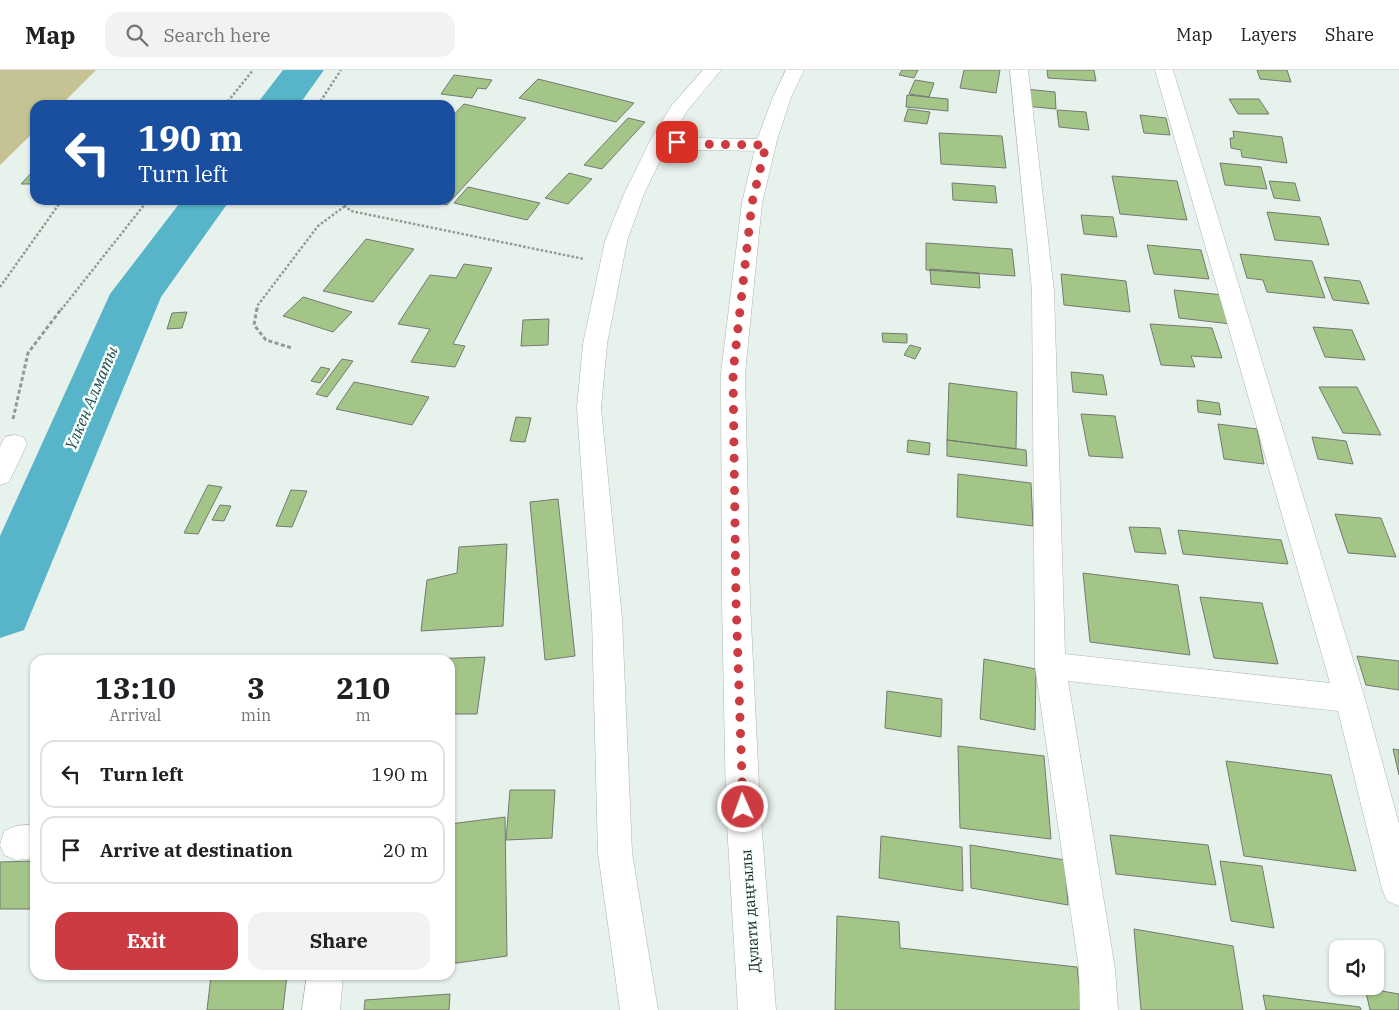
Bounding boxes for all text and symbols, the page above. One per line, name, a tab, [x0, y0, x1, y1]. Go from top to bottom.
search box	[105, 12, 455, 57]
text: Map	[25, 19, 75, 51]
icon: search	[123, 21, 151, 49]
text: Search here	[163, 23, 270, 47]
text: Map	[1176, 23, 1213, 46]
text: Layers	[1241, 23, 1297, 46]
text: Share	[1325, 23, 1374, 46]
text: 190 m	[138, 115, 243, 161]
icon: left	[55, 120, 120, 185]
pin	[656, 121, 698, 163]
icon: arrive	[663, 128, 691, 156]
text: Turn left	[138, 159, 228, 188]
water label: Үлкен Алматы	[60, 343, 122, 453]
text: 13:10	[95, 668, 176, 707]
text: 3	[247, 668, 265, 707]
text: 210	[336, 668, 390, 707]
text: Arrival	[109, 705, 161, 725]
text: min	[241, 705, 271, 725]
text: m	[356, 705, 371, 725]
icon: left	[57, 760, 85, 788]
text: Turn left	[100, 762, 183, 786]
text: 190 m	[371, 762, 428, 786]
position arrow	[716, 780, 768, 832]
icon: arrive	[57, 836, 85, 864]
text: Arrive at destination	[100, 838, 293, 862]
text: 20 m	[383, 838, 428, 862]
street label: Дулати даңғылы	[736, 849, 764, 973]
button: Exit	[55, 912, 238, 970]
button: Share	[248, 912, 430, 970]
map controls	[1329, 940, 1384, 995]
button: sound	[1329, 940, 1384, 995]

